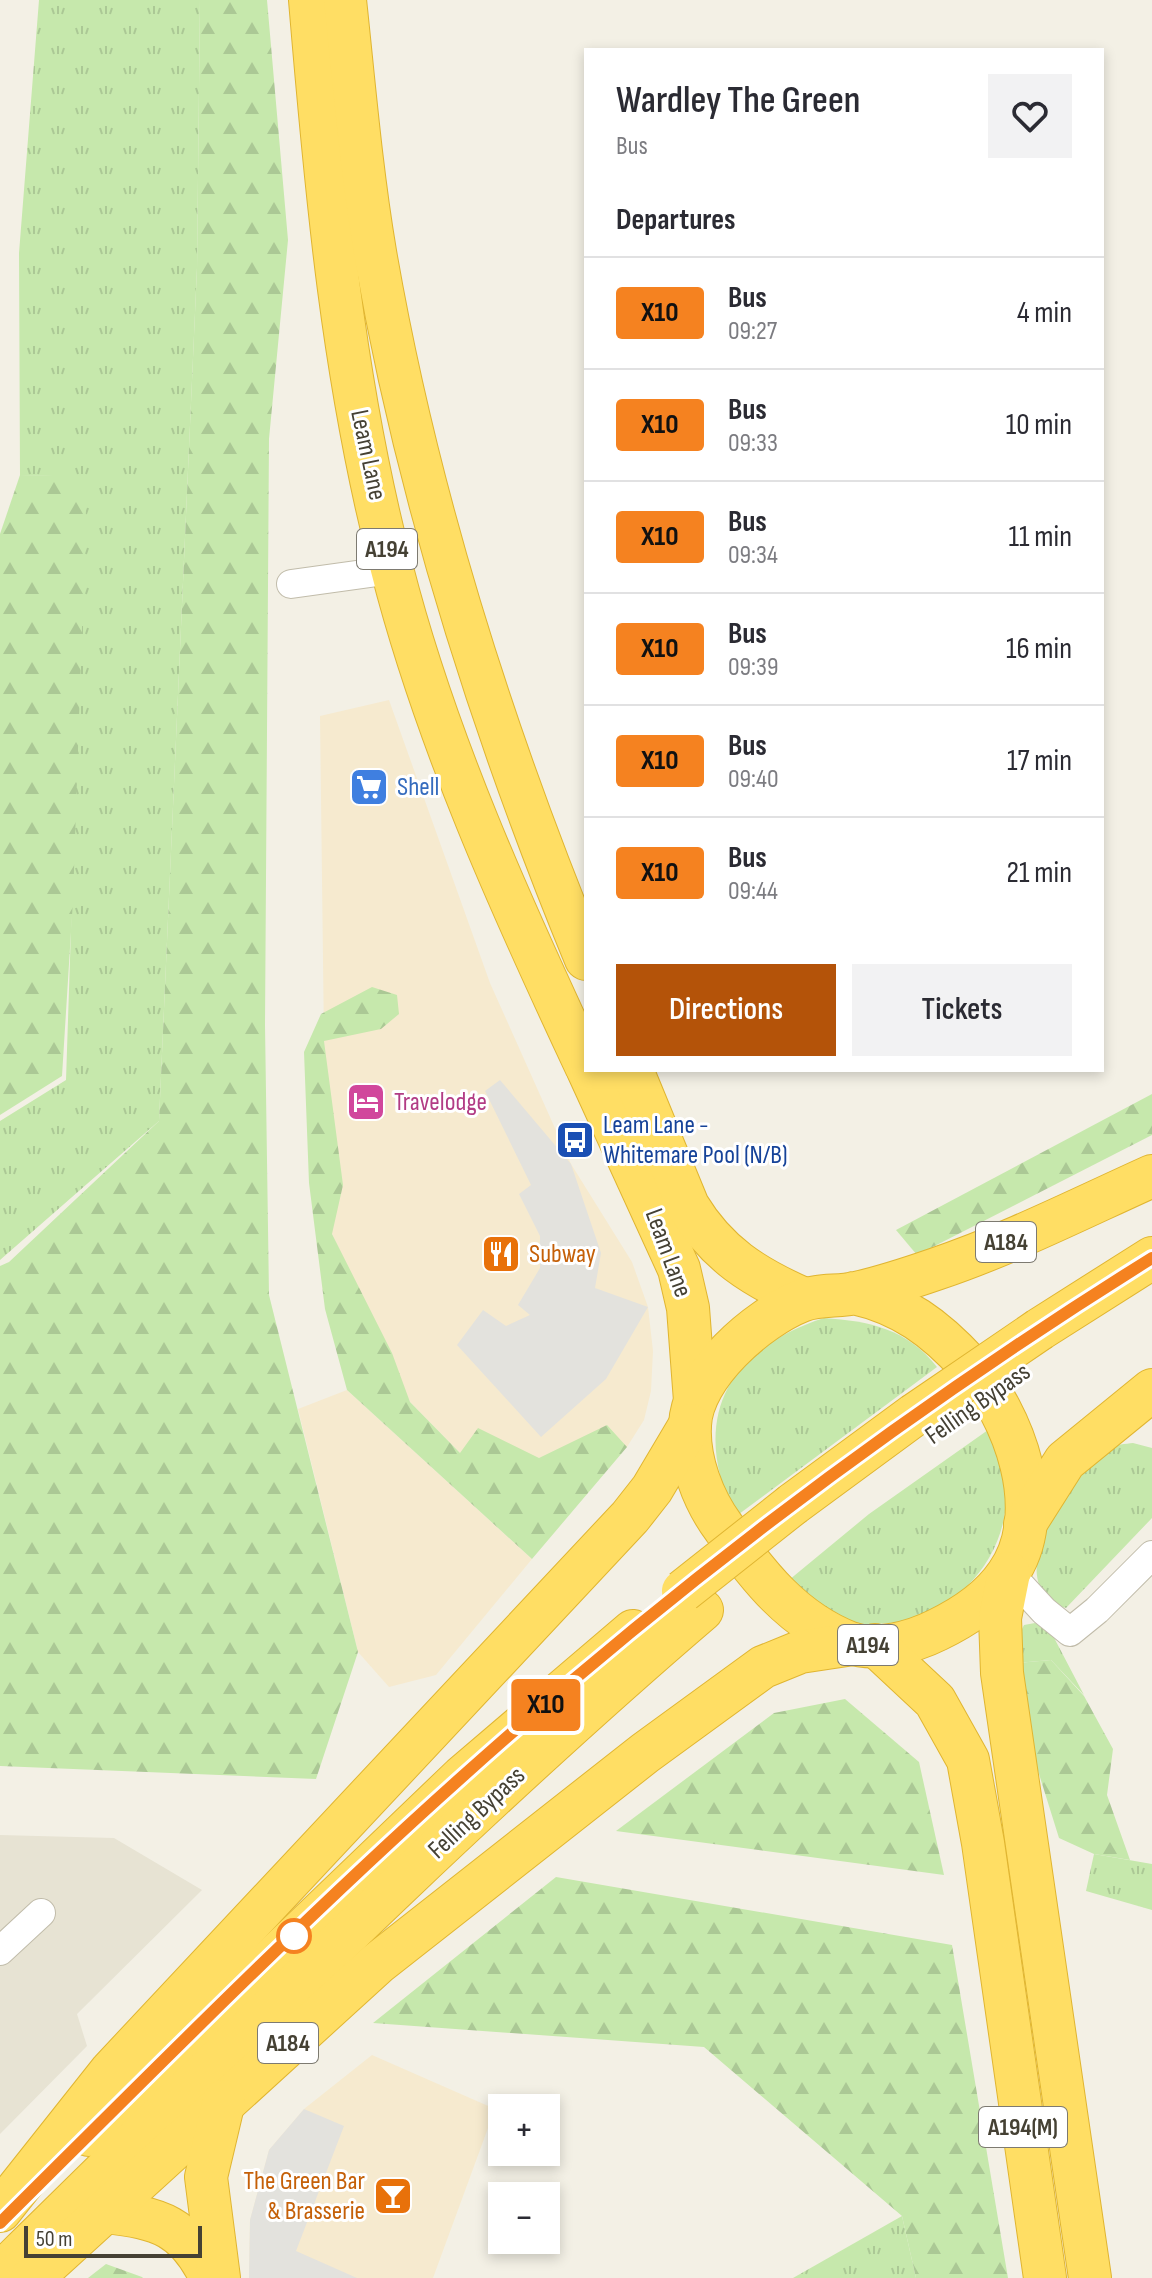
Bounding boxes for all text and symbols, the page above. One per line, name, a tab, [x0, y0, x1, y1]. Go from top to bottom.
button: heart	[988, 74, 1072, 158]
text: Wardley The Green	[616, 78, 860, 123]
text: Bus	[616, 131, 648, 162]
text: Departures	[616, 202, 736, 238]
text: Bus	[728, 280, 767, 316]
text: 4 min	[1017, 295, 1072, 331]
text: X10	[641, 296, 679, 329]
text: 09:27	[728, 316, 777, 347]
text: Bus	[728, 392, 767, 428]
street label: Leam Lane	[343, 407, 393, 503]
text: 10 min	[1006, 407, 1072, 443]
text: X10	[641, 408, 679, 441]
text: 09:33	[728, 428, 778, 459]
text: Bus	[728, 504, 767, 540]
text: 11 min	[1009, 519, 1072, 555]
text: X10	[641, 520, 679, 553]
road number: A194	[357, 529, 417, 569]
text: 09:34	[728, 540, 778, 571]
text: Bus	[728, 616, 767, 652]
text: 16 min	[1006, 631, 1072, 667]
text: X10	[641, 632, 679, 665]
text: 09:39	[728, 652, 778, 683]
text: Bus	[728, 728, 767, 764]
text: 17 min	[1007, 743, 1072, 779]
text: X10	[641, 744, 679, 777]
text: 09:40	[728, 764, 779, 795]
supermarket icon: Shell	[348, 766, 390, 808]
place label: Shell	[397, 772, 439, 803]
text: Bus	[728, 840, 767, 876]
text: 21 min	[1007, 855, 1072, 891]
text: X10	[641, 856, 679, 889]
text: 09:44	[728, 876, 778, 907]
button: Directions	[616, 964, 836, 1056]
button: Tickets	[852, 964, 1072, 1056]
hotel icon: Travelodge	[345, 1081, 387, 1123]
place label: Travelodge	[394, 1087, 487, 1118]
place label: Leam Lane - Whitemare Pool (N/B)	[603, 1110, 788, 1171]
bus stop icon: Leam Lane - Whitemare Pool (N/B)	[554, 1119, 596, 1161]
street label: Leam Lane	[638, 1205, 698, 1301]
road number: A184	[976, 1222, 1036, 1262]
restaurant icon: Subway	[480, 1233, 522, 1275]
place label: Subway	[529, 1239, 596, 1270]
street label: Felling Bypass	[919, 1357, 1037, 1451]
road number: A194	[838, 1625, 898, 1665]
line badge: X10	[500, 1679, 592, 1731]
text: X10	[527, 1688, 565, 1721]
street label: Felling Bypass	[422, 1760, 532, 1866]
unlabelled marker	[277, 1919, 311, 1953]
road number: A184	[258, 2023, 318, 2063]
map controls	[488, 2094, 560, 2254]
button: +	[488, 2094, 560, 2166]
road number: A194(M)	[979, 2107, 1067, 2147]
place label: The Green Bar & Brasserie	[244, 2166, 366, 2227]
bar icon: The Green Bar & Brasserie	[372, 2175, 414, 2217]
button: −	[488, 2182, 560, 2254]
scale bar	[24, 2222, 202, 2258]
text: 50 m	[36, 2226, 72, 2253]

